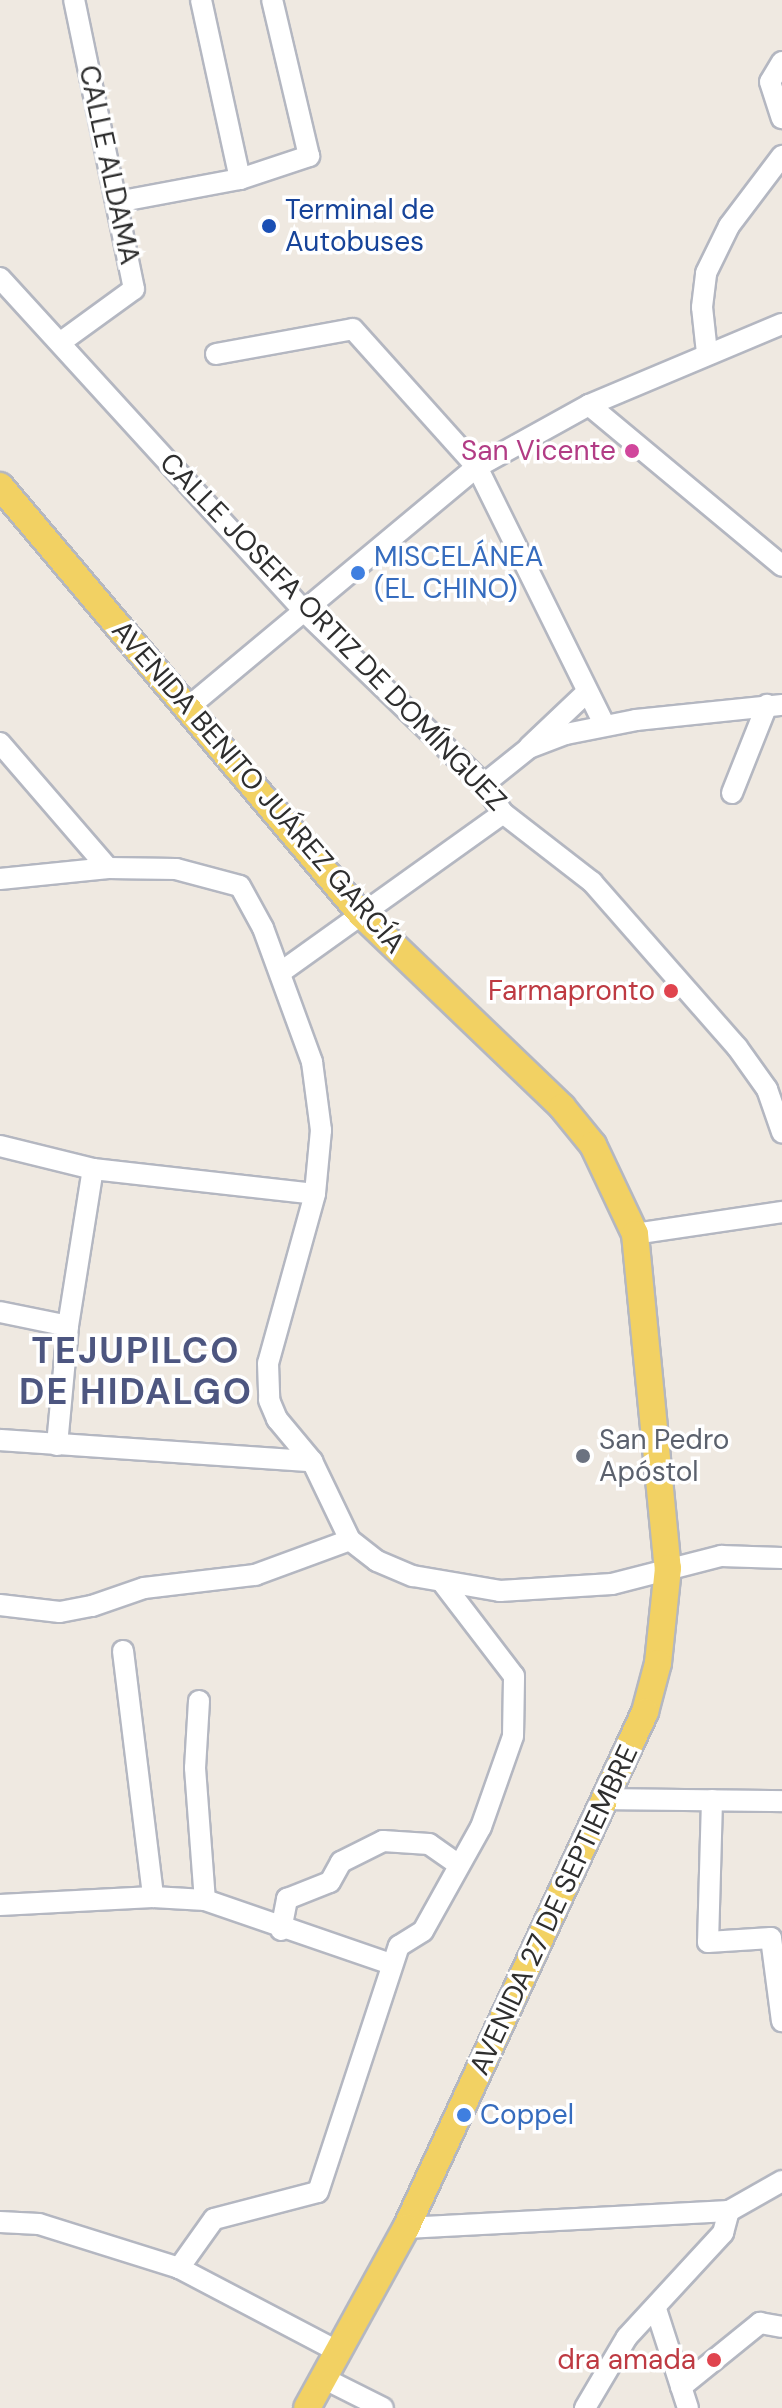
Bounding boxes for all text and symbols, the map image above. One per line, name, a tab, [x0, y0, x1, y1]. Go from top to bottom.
street label: CALLE ALDAMA	[71, 62, 147, 268]
place label: Terminal de Autobuses	[285, 193, 435, 259]
marker: Terminal de Autobuses	[260, 217, 278, 235]
place label: San Vicente	[461, 434, 616, 468]
marker: San Vicente	[623, 442, 641, 460]
street label: CALLE JOSEFA ORTIZ DE DOMÍNGUEZ	[153, 446, 513, 818]
place label: MISCELÁNEA (EL CHINO)	[374, 540, 543, 606]
marker: MISCELÁNEA (EL CHINO)	[349, 564, 367, 582]
street label: AVENIDA BENITO JUÁREZ GARCÍA	[104, 614, 412, 960]
place label: Farmapronto	[488, 974, 655, 1008]
marker: Farmapronto	[662, 982, 680, 1000]
district label: TEJUPILCO DE HIDALGO	[19, 1328, 253, 1413]
place label: San Pedro Apóstol	[599, 1423, 729, 1489]
marker: San Pedro Apóstol	[574, 1447, 592, 1465]
street label: AVENIDA 27 DE SEPTIEMBRE	[463, 1740, 645, 2080]
place label: Coppel	[480, 2098, 574, 2132]
marker: Coppel	[455, 2106, 473, 2124]
place label: dra amada	[557, 2343, 696, 2377]
marker: dra amada	[703, 2349, 725, 2371]

